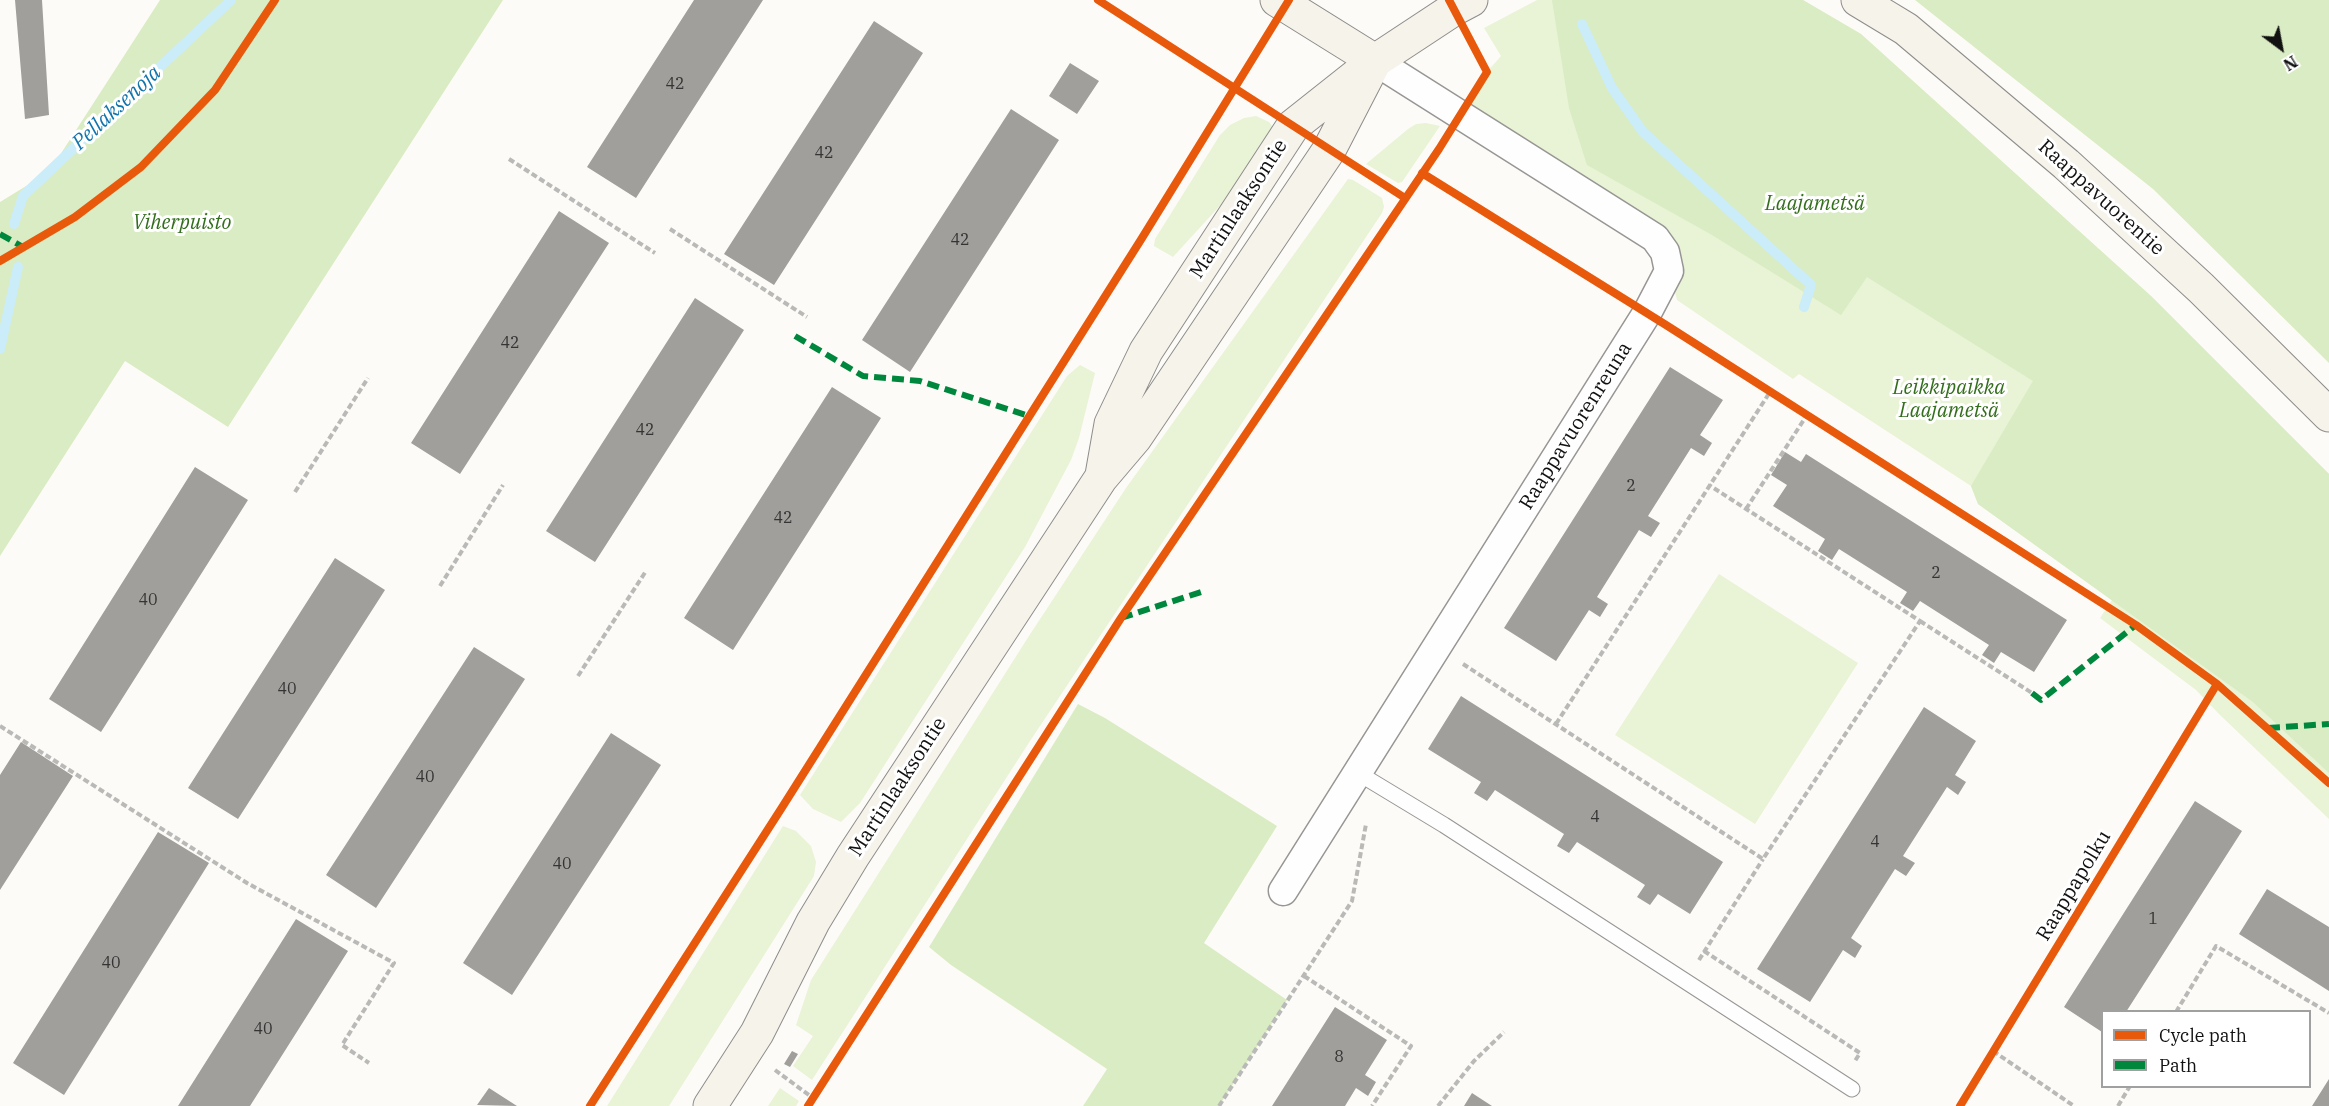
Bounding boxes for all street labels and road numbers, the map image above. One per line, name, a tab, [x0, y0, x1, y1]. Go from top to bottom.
street label: Martinlaaksontie	[1185, 135, 1293, 283]
street label: Raappavuorentie	[2033, 135, 2169, 261]
street label: Raappavuorenreuna	[1515, 338, 1637, 514]
street label: Martinlaaksontie	[844, 713, 952, 861]
street label: Raappapolku	[2032, 826, 2116, 946]

